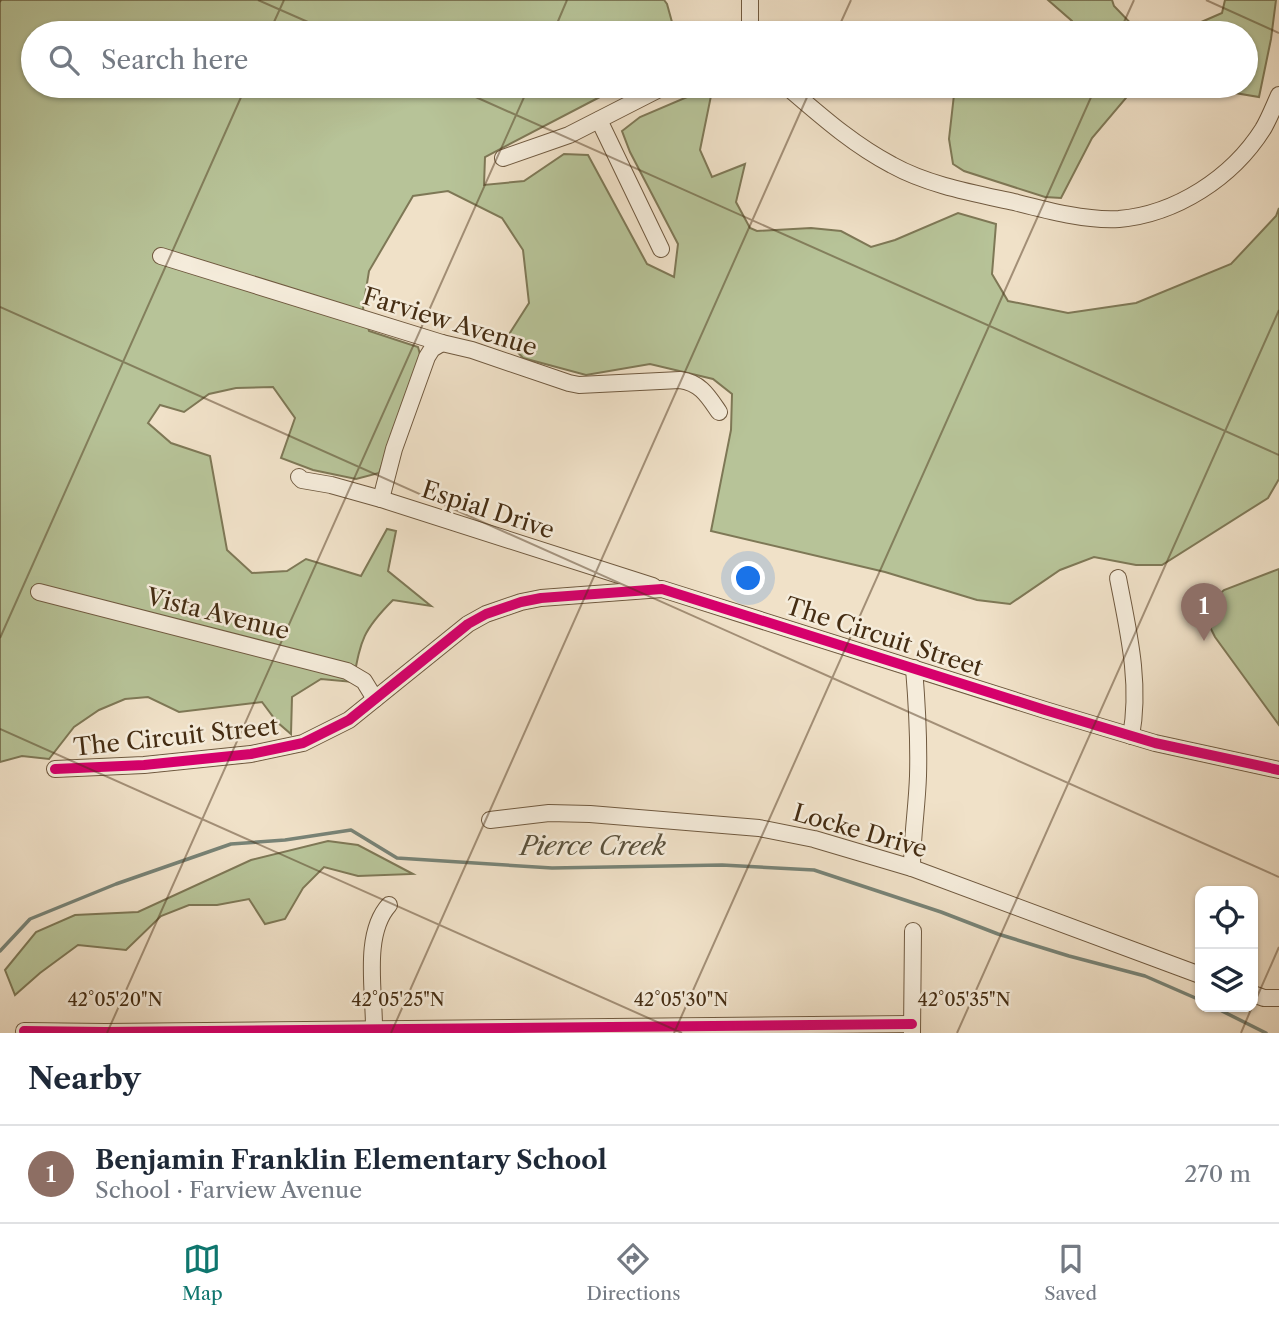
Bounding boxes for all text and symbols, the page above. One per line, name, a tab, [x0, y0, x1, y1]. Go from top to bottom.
search box	[21, 21, 1258, 98]
icon: search	[45, 41, 83, 79]
text: Search here	[101, 44, 248, 76]
street label: Farview Avenue	[360, 281, 541, 362]
street label: Espial Drive	[418, 474, 558, 545]
your location	[731, 561, 765, 595]
street label: Vista Avenue	[143, 581, 293, 645]
pin: 1	[1181, 583, 1227, 641]
street label: The Circuit Street	[782, 591, 987, 682]
street label: The Circuit Street	[72, 711, 280, 762]
street label: Locke Drive	[790, 798, 931, 864]
water label: Pierce Creek	[518, 830, 667, 862]
map controls	[1195, 886, 1258, 1012]
button: locate	[1195, 886, 1258, 949]
button: layers	[1195, 949, 1258, 1012]
text: 42°05'20"N	[67, 989, 163, 1011]
text: 42°05'25"N	[351, 989, 445, 1011]
text: 42°05'30"N	[634, 989, 728, 1011]
text: 42°05'35"N	[918, 989, 1011, 1011]
text: Nearby	[28, 1060, 141, 1097]
text: Benjamin Franklin Elementary School	[95, 1144, 607, 1176]
text: 1	[46, 1160, 56, 1188]
text: 270 m	[1184, 1160, 1251, 1188]
text: School · Farview Avenue	[95, 1176, 362, 1204]
tab: Map	[182, 1240, 223, 1305]
tab: Directions	[587, 1240, 680, 1305]
tab: Saved	[1044, 1240, 1097, 1305]

